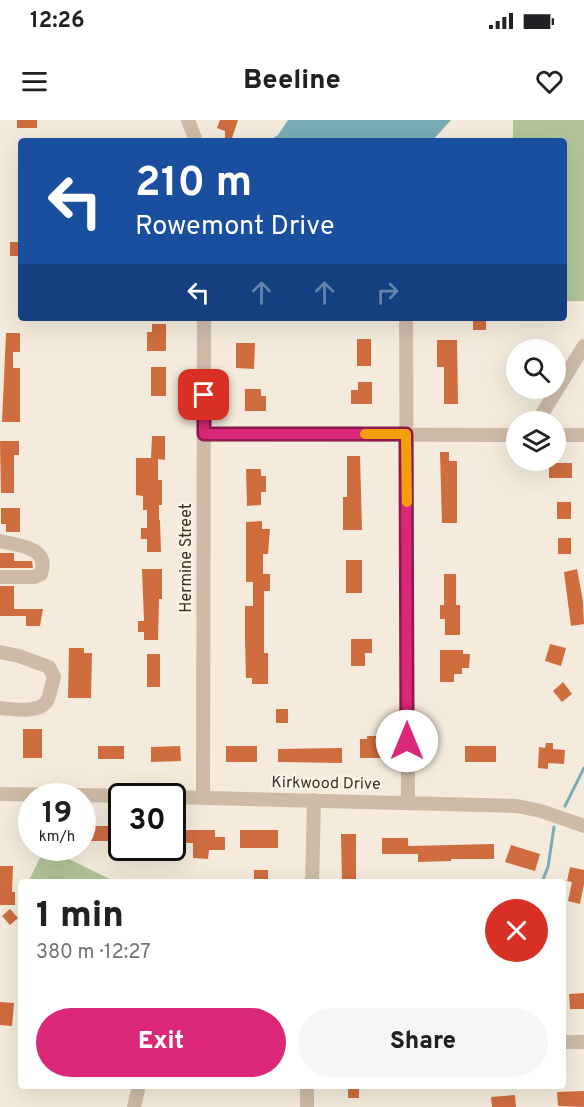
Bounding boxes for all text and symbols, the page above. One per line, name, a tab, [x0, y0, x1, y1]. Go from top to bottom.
text: 12:26	[30, 8, 85, 35]
text: Beeline	[243, 64, 341, 98]
icon: menu	[18, 65, 51, 98]
icon: heart	[533, 65, 566, 98]
text: 210 m	[135, 158, 252, 211]
icon: left	[36, 162, 114, 240]
text: Rowemont Drive	[135, 210, 334, 244]
icon: left	[182, 276, 215, 309]
icon: ahead	[245, 276, 278, 309]
icon: ahead	[308, 276, 341, 309]
icon: right	[371, 276, 404, 309]
map controls	[506, 339, 566, 471]
button: search	[506, 339, 566, 399]
pin	[178, 369, 229, 420]
icon: arrive	[187, 378, 220, 411]
button: layers	[506, 411, 566, 471]
street label: Hermine Street	[177, 503, 197, 613]
position arrow	[375, 709, 439, 773]
street label: Kirkwood Drive	[271, 773, 381, 795]
speed limit sign: 30	[108, 783, 186, 861]
text: 19	[42, 796, 72, 833]
text: km/h	[39, 828, 75, 847]
text: 1 min	[36, 894, 124, 940]
button: close	[485, 899, 548, 962]
text: 380 m · 12:27	[36, 940, 151, 966]
button: Exit	[36, 1008, 286, 1077]
button: Share	[298, 1008, 548, 1077]

